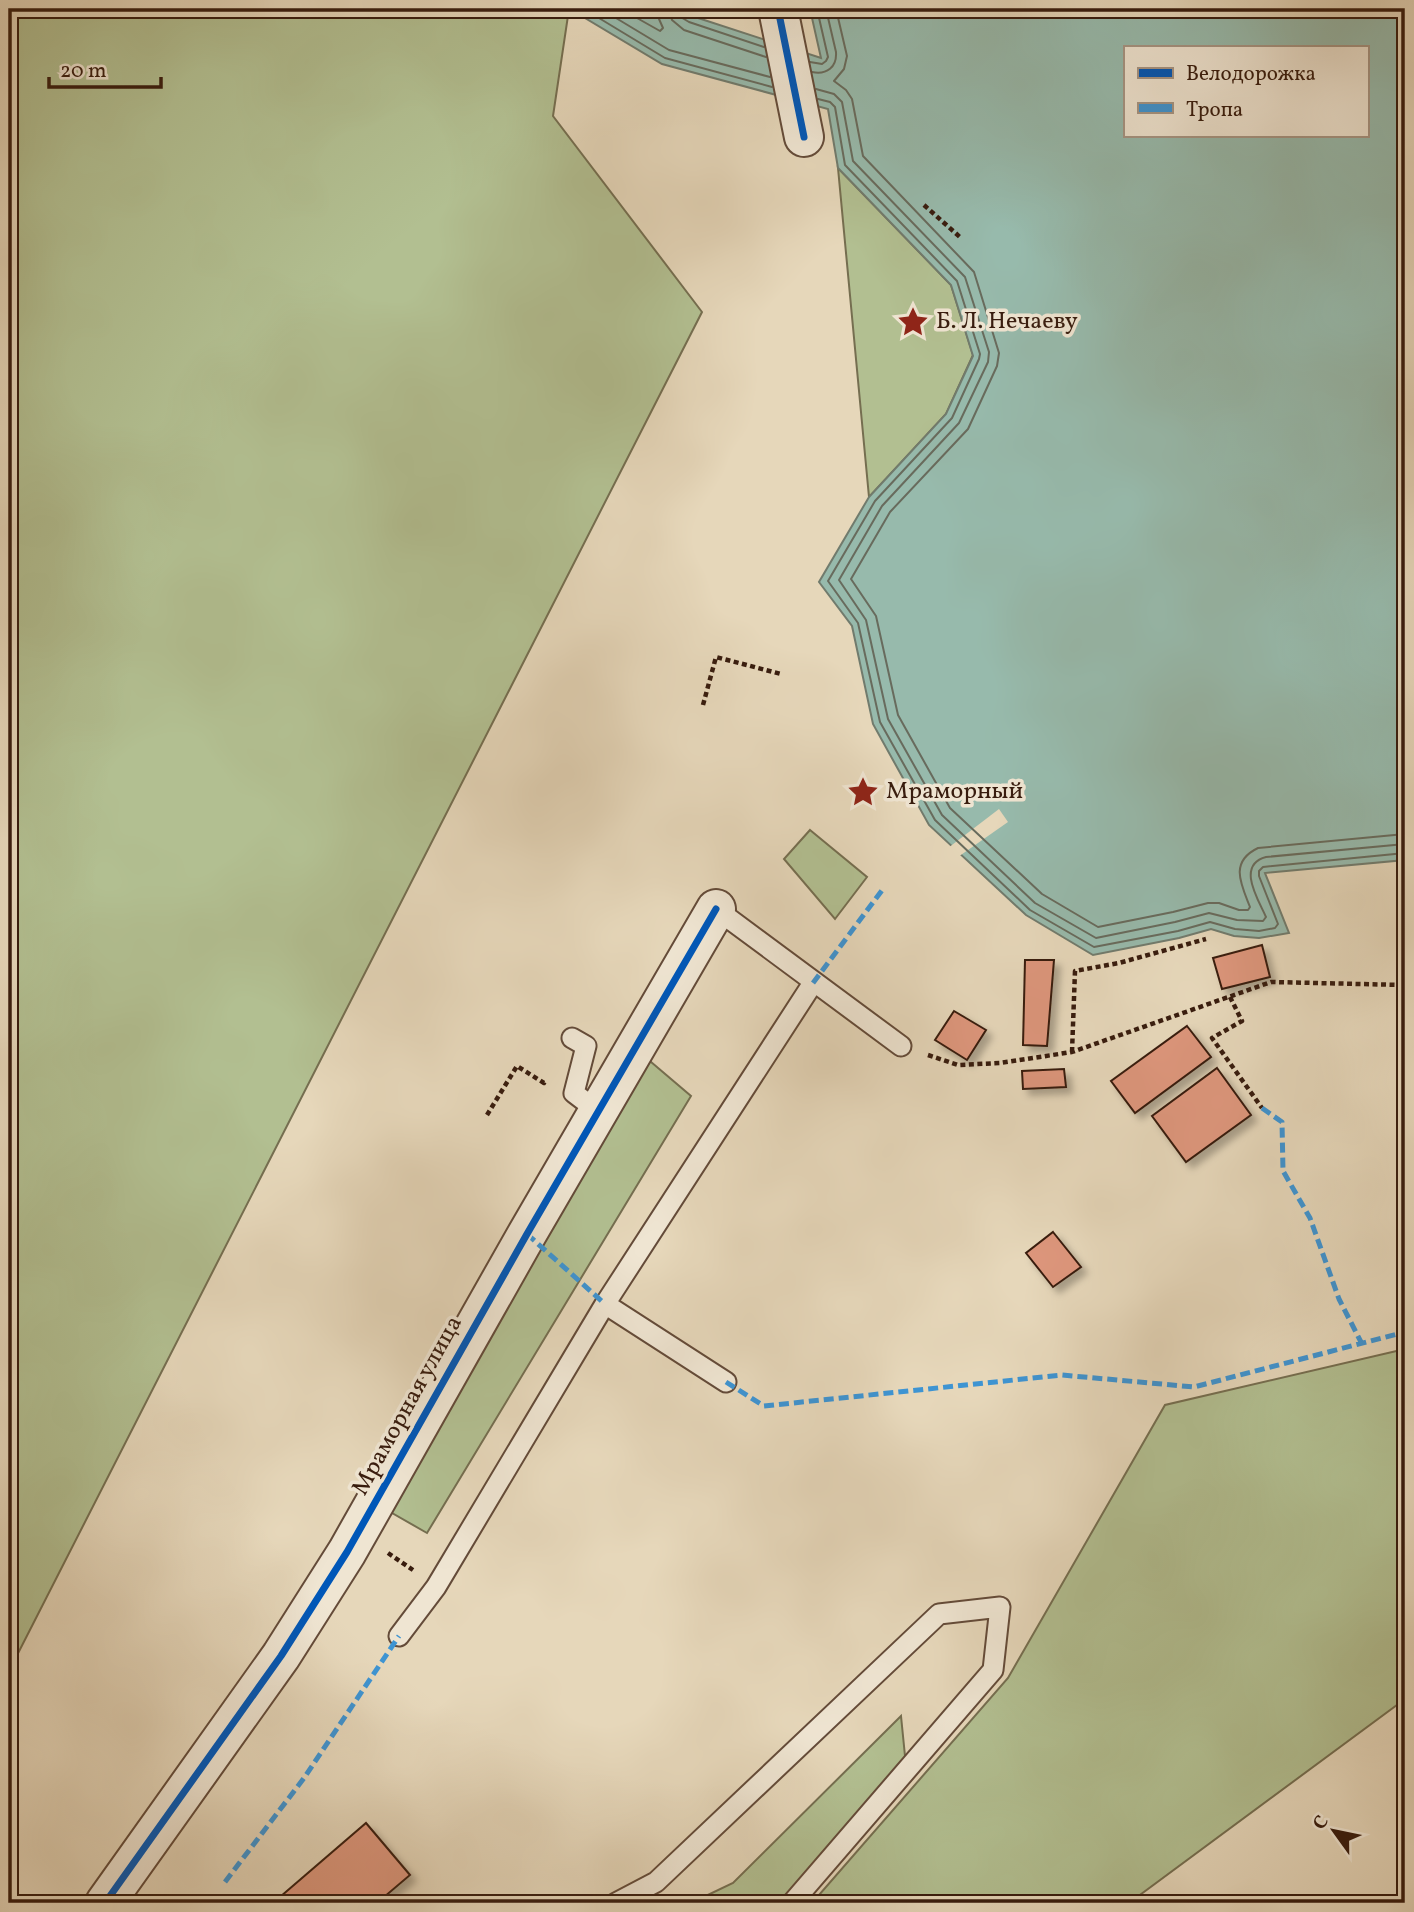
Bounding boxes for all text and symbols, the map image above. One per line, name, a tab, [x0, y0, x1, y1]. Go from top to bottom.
scale bar	[49, 46, 161, 90]
legend	[1124, 46, 1368, 136]
text: 20 m	[60, 57, 106, 86]
text: Велодорожка	[1186, 60, 1316, 89]
text: Тропа	[1186, 96, 1243, 125]
place icon: Б. Л. Нечаеву	[896, 305, 930, 339]
place label: Б. Л. Нечаеву	[936, 305, 1078, 339]
place icon: Мраморный	[846, 775, 880, 809]
place label: Мраморный	[886, 775, 1023, 809]
street label: Мраморная улица	[344, 1310, 472, 1502]
north arrow	[1298, 1797, 1368, 1867]
text: С	[1307, 1811, 1336, 1835]

